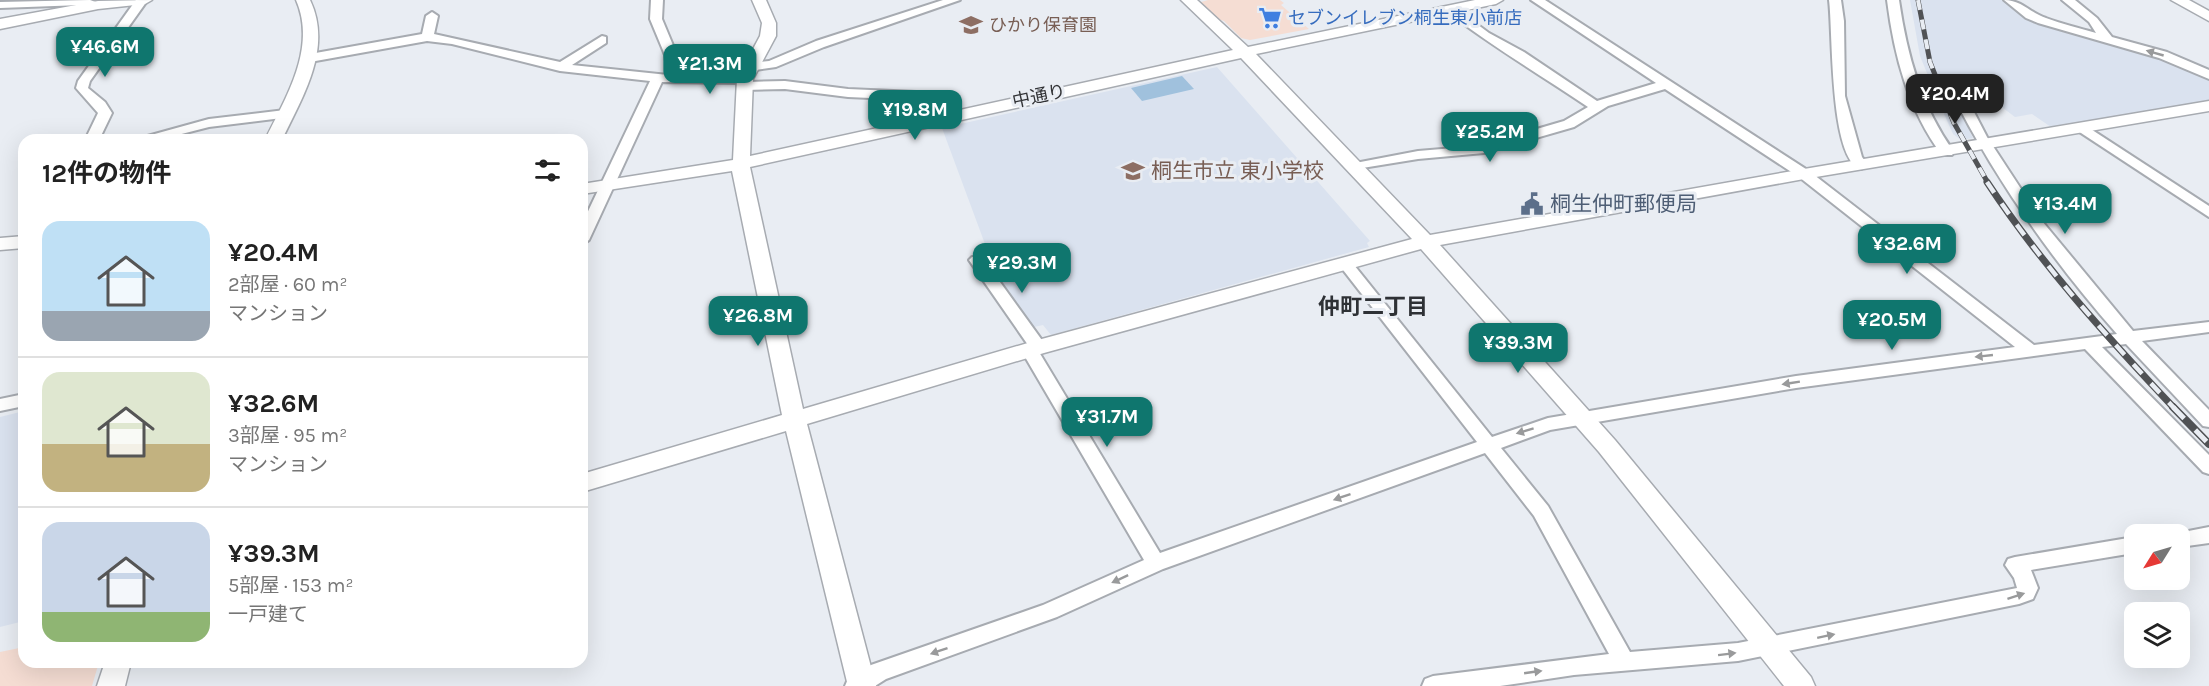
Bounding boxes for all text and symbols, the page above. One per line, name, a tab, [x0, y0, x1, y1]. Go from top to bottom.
supermarket icon: セブンイレブン桐生東小前店	[1257, 5, 1283, 31]
place label: セブンイレブン桐生東小前店	[1288, 7, 1522, 29]
school or university icon: ひかり保育園	[958, 12, 984, 38]
place label: ひかり保育園	[989, 14, 1097, 36]
pin: ¥46.6M	[56, 27, 154, 78]
text: ¥46.6M	[70, 35, 140, 58]
pin: ¥21.3M	[661, 44, 759, 95]
one-way arrow	[2146, 48, 2164, 57]
text: ¥21.3M	[677, 52, 743, 75]
pin: ¥20.4M	[1906, 74, 2004, 125]
street label: 中通り	[1010, 80, 1068, 112]
text: ¥20.4M	[1920, 82, 1990, 105]
pin: ¥19.8M	[866, 90, 964, 141]
text: ¥19.8M	[882, 98, 948, 121]
pin: ¥25.2M	[1441, 112, 1539, 163]
text: ¥25.2M	[1455, 120, 1525, 143]
icon: filters	[531, 154, 564, 187]
text: 12件の物件	[42, 158, 171, 189]
school or university icon: 桐生市立 東小学校	[1120, 158, 1146, 184]
place label: 桐生市立 東小学校	[1151, 159, 1324, 183]
pin: ¥13.4M	[2016, 184, 2114, 235]
public building icon: 桐生仲町郵便局	[1519, 191, 1545, 217]
place label: 桐生仲町郵便局	[1550, 192, 1697, 216]
text: ¥13.4M	[2033, 192, 2098, 215]
pin: ¥32.6M	[1858, 224, 1956, 275]
text: ¥32.6M	[1872, 232, 1942, 255]
text: ¥20.4M	[228, 237, 319, 268]
pin: ¥29.3M	[973, 243, 1071, 294]
icon: home	[90, 245, 162, 317]
text: ¥29.3M	[987, 251, 1057, 274]
text: 2部屋 · 60 m²	[228, 273, 347, 296]
district label: 仲町二丁目	[1318, 294, 1428, 320]
pin: ¥26.8M	[709, 296, 807, 347]
pin: ¥20.5M	[1843, 300, 1941, 351]
text: マンション	[228, 302, 328, 325]
text: ¥26.8M	[723, 304, 793, 327]
text: ¥20.5M	[1857, 308, 1927, 331]
pin: ¥39.3M	[1469, 323, 1567, 374]
text: ¥39.3M	[1483, 331, 1553, 354]
one-way arrow	[1975, 351, 1994, 361]
one-way arrow	[1782, 378, 1801, 387]
text: ¥32.6M	[228, 388, 319, 419]
icon: home	[90, 396, 162, 468]
pin: ¥31.7M	[1058, 397, 1156, 448]
text: ¥31.7M	[1075, 405, 1139, 428]
text: 3部屋 · 95 m²	[228, 424, 347, 447]
one-way arrow	[1516, 427, 1534, 436]
text: マンション	[228, 453, 328, 476]
one-way arrow	[1333, 492, 1351, 502]
north arrow	[2124, 524, 2190, 590]
map controls	[2124, 524, 2190, 668]
text: ¥39.3M	[228, 538, 320, 569]
icon: home	[90, 546, 162, 618]
text: 5部屋 · 153 m²	[228, 574, 354, 597]
one-way arrow	[1111, 575, 1128, 584]
one-way arrow	[2007, 591, 2025, 600]
button: layers	[2124, 602, 2190, 668]
text: 一戸建て	[228, 603, 308, 626]
one-way arrow	[1816, 631, 1835, 641]
one-way arrow	[930, 647, 948, 657]
one-way arrow	[1717, 649, 1736, 658]
one-way arrow	[1523, 667, 1542, 676]

